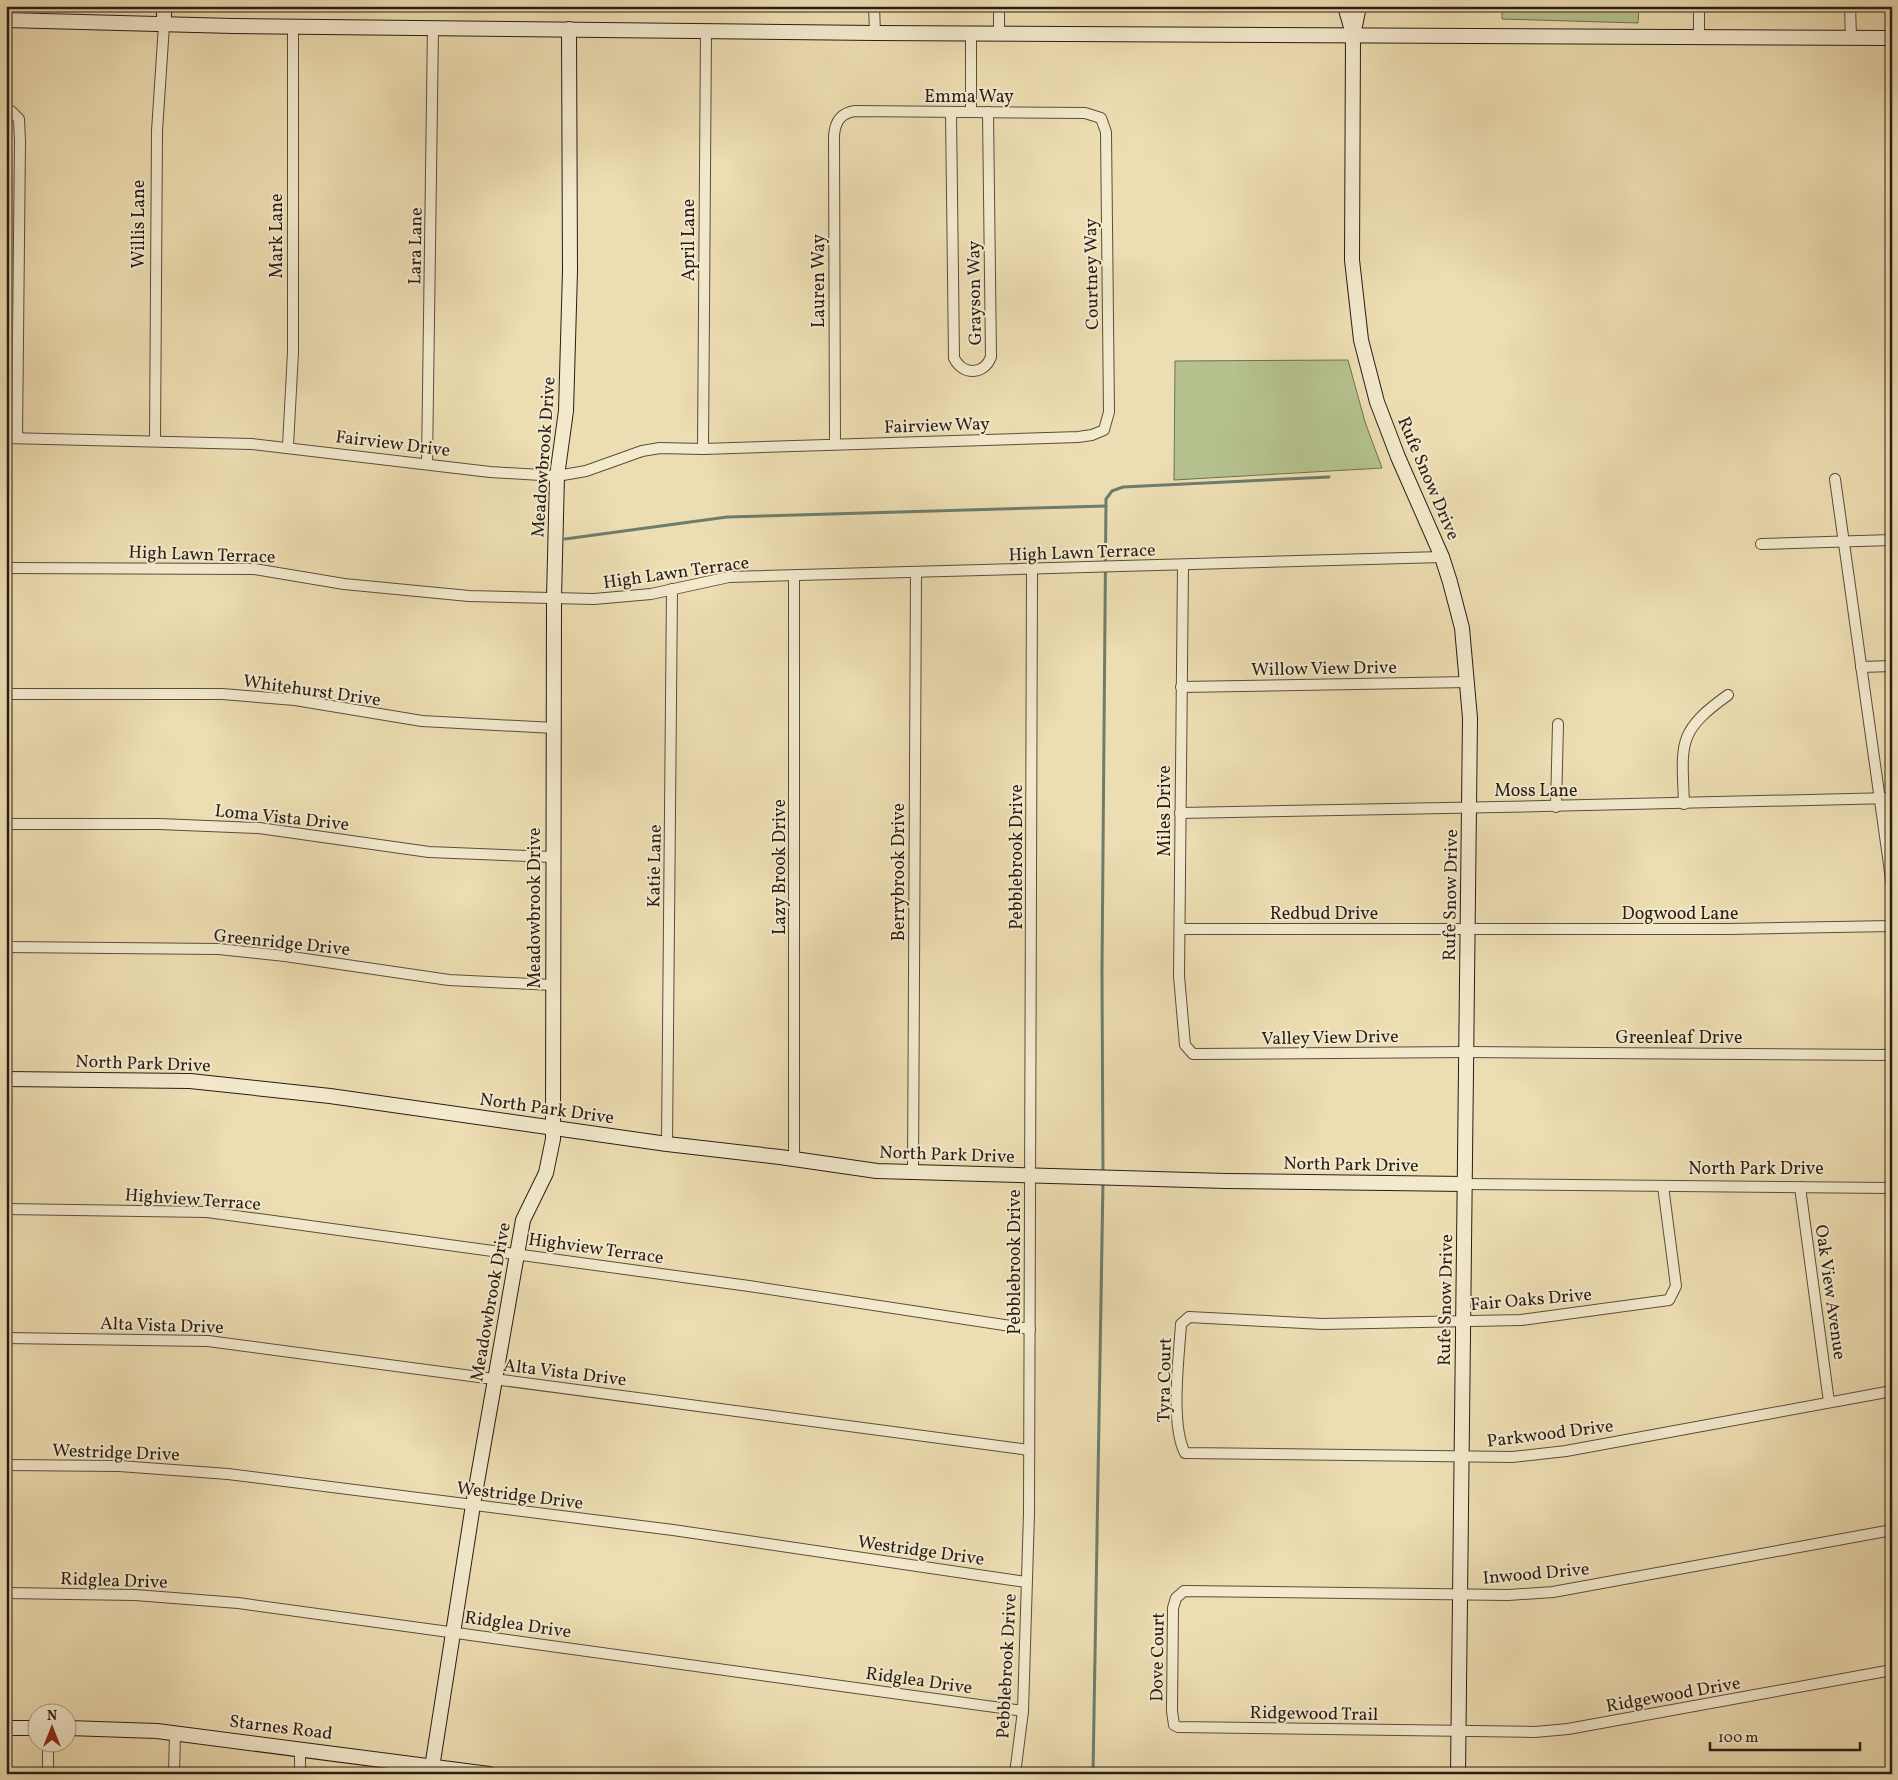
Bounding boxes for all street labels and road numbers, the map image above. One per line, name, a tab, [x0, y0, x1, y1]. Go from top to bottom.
street label: Emma Way	[924, 85, 1014, 110]
street label: Willis Lane	[127, 180, 152, 268]
street label: Mark Lane	[265, 194, 290, 279]
street label: April Lane	[677, 199, 702, 281]
street label: Lara Lane	[403, 207, 430, 285]
street label: Courtney Way	[1079, 218, 1106, 330]
street label: Lauren Way	[807, 234, 832, 328]
street label: Grayson Way	[962, 240, 989, 346]
street label: Meadowbrook Drive	[526, 376, 563, 538]
street label: Fairview Way	[884, 412, 991, 441]
street label: Rufe Snow Drive	[1390, 413, 1465, 544]
street label: Fairview Drive	[334, 425, 452, 464]
street label: High Lawn Terrace	[1008, 538, 1156, 569]
street label: High Lawn Terrace	[128, 540, 276, 571]
street label: High Lawn Terrace	[602, 551, 751, 596]
street label: Willow View Drive	[1251, 656, 1397, 683]
street label: Whitehurst Drive	[241, 669, 382, 714]
street label: Miles Drive	[1153, 765, 1178, 857]
street label: Moss Lane	[1494, 779, 1578, 804]
street label: Pebblebrook Drive	[1005, 784, 1030, 930]
street label: Loma Vista Drive	[213, 799, 350, 838]
street label: Lazy Brook Drive	[768, 799, 793, 935]
street label: Berrybrook Drive	[887, 803, 912, 941]
street label: Katie Lane	[642, 824, 669, 908]
street label: Meadowbrook Drive	[523, 827, 548, 989]
street label: Rufe Snow Drive	[1438, 829, 1465, 961]
street label: Redbud Drive	[1270, 902, 1378, 927]
street label: Dogwood Lane	[1622, 902, 1738, 927]
street label: Greenridge Drive	[212, 924, 351, 963]
street label: Valley View Drive	[1261, 1025, 1399, 1052]
street label: Greenleaf Drive	[1616, 1026, 1742, 1051]
street label: North Park Drive	[75, 1050, 211, 1079]
street label: North Park Drive	[478, 1088, 616, 1131]
street label: North Park Drive	[879, 1141, 1015, 1170]
street label: North Park Drive	[1283, 1152, 1419, 1179]
street label: North Park Drive	[1688, 1157, 1824, 1182]
street label: Highview Terrace	[124, 1183, 262, 1218]
street label: Pebblebrook Drive	[1003, 1189, 1028, 1335]
street label: Meadowbrook Drive	[465, 1221, 518, 1384]
street label: Oak View Avenue	[1808, 1223, 1851, 1361]
street label: Highview Terrace	[527, 1228, 665, 1271]
street label: Rufe Snow Drive	[1433, 1234, 1460, 1366]
street label: Fair Oaks Drive	[1469, 1283, 1593, 1318]
street label: Alta Vista Drive	[100, 1312, 224, 1341]
street label: Tyra Court	[1152, 1337, 1179, 1423]
street label: Alta Vista Drive	[502, 1354, 628, 1393]
street label: Parkwood Drive	[1485, 1414, 1615, 1455]
street label: Westridge Drive	[52, 1439, 180, 1468]
street label: Westridge Drive	[455, 1476, 585, 1517]
street label: Westridge Drive	[856, 1530, 986, 1573]
street label: Inwood Drive	[1482, 1557, 1591, 1592]
street label: Ridglea Drive	[60, 1567, 168, 1596]
street label: Pebblebrook Drive	[991, 1593, 1024, 1739]
street label: Ridglea Drive	[463, 1606, 573, 1645]
street label: Dove Court	[1145, 1612, 1172, 1702]
street label: Ridglea Drive	[864, 1662, 974, 1701]
street label: Ridgewood Drive	[1604, 1671, 1742, 1720]
street label: Ridgewood Trail	[1249, 1701, 1379, 1728]
street label: Starnes Road	[228, 1710, 334, 1747]

